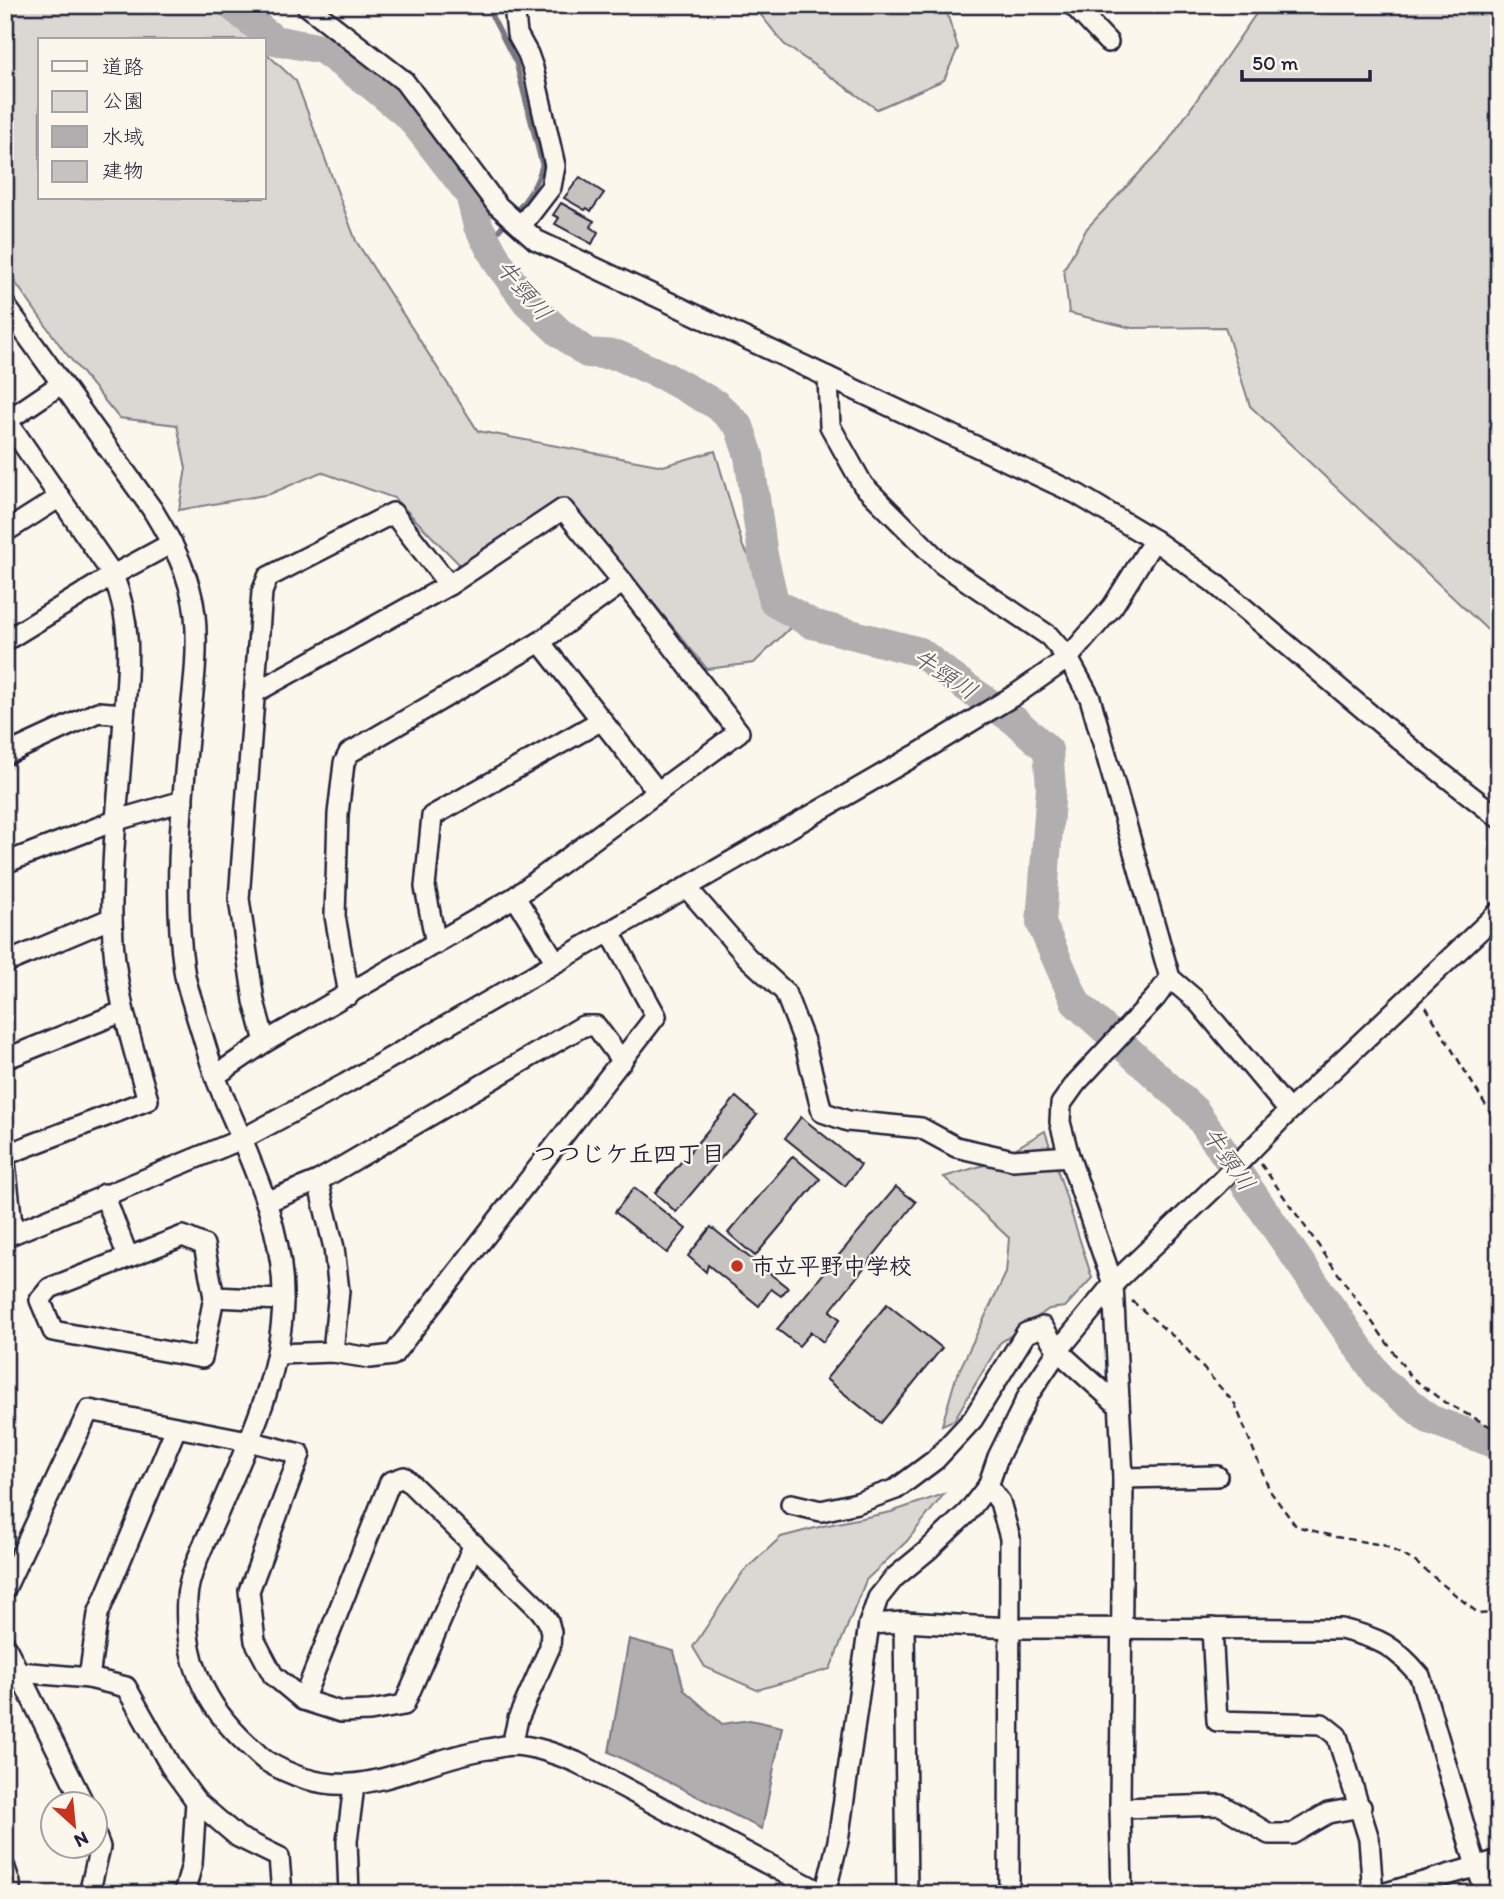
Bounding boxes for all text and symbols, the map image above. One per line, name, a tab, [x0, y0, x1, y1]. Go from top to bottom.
legend	[38, 38, 266, 200]
scale bar	[1242, 38, 1369, 82]
text: 50 m	[1252, 50, 1299, 75]
text: 道路	[102, 54, 144, 79]
text: 公園	[102, 88, 144, 113]
text: 水域	[102, 124, 144, 149]
text: 建物	[102, 158, 144, 183]
water label: 牛頸川	[490, 253, 559, 327]
water label: 牛頸川	[907, 641, 983, 706]
water label: 牛頸川	[1197, 1121, 1262, 1197]
district label: つつじケ丘四丁目	[533, 1139, 725, 1168]
place label: 市立平野中学校	[751, 1252, 912, 1280]
marker: 市立平野中学校	[729, 1258, 745, 1274]
north arrow	[38, 1790, 108, 1860]
text: N	[71, 1827, 92, 1853]

